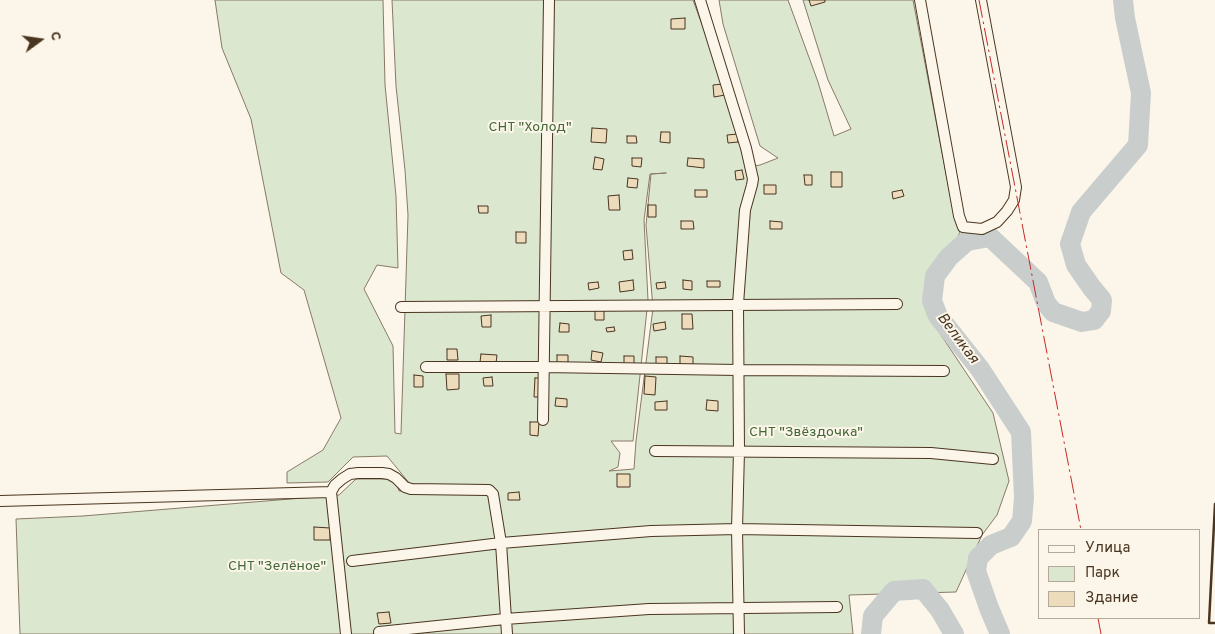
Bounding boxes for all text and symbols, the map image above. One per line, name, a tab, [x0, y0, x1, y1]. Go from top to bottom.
north arrow	[15, 15, 65, 65]
text: С	[46, 30, 64, 43]
park label: СНТ "Холод"	[488, 120, 572, 136]
water label: Великая	[932, 310, 982, 368]
park label: СНТ "Звёздочка"	[749, 425, 863, 441]
legend	[1038, 529, 1200, 619]
text: Улица	[1085, 539, 1130, 558]
park label: СНТ "Зелёное"	[228, 559, 326, 575]
text: Парк	[1085, 564, 1120, 583]
text: Здание	[1085, 589, 1138, 608]

